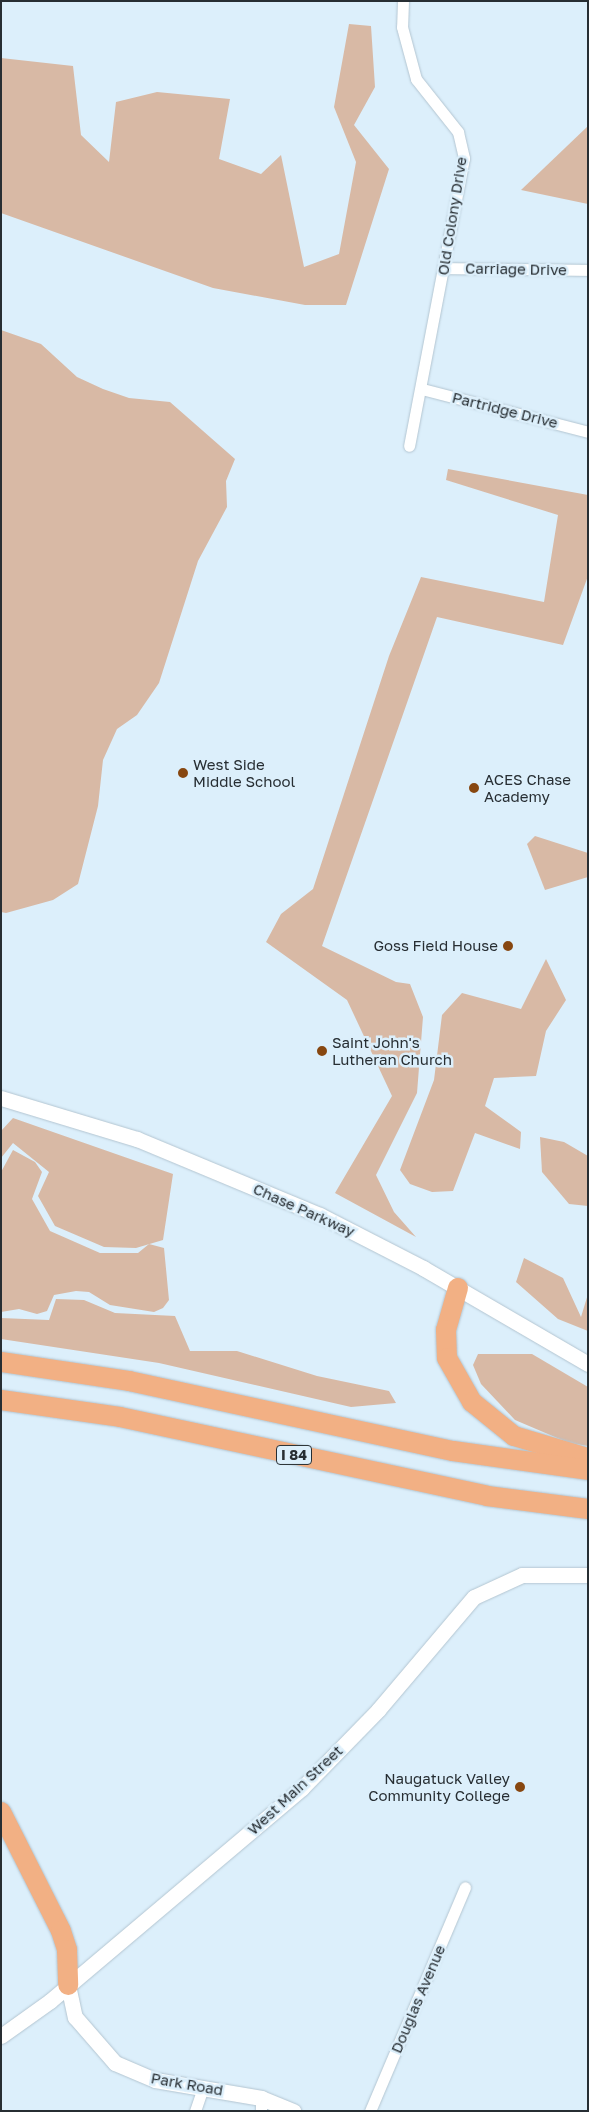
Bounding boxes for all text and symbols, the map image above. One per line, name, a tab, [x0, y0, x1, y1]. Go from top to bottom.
street label: Old Colony Drive	[434, 155, 470, 277]
street label: Carriage Drive	[465, 259, 567, 279]
street label: Partridge Drive	[450, 388, 560, 432]
place label: West Side Middle School	[193, 755, 295, 790]
marker: West Side Middle School	[177, 767, 189, 779]
place label: ACES Chase Academy	[484, 770, 571, 805]
marker: ACES Chase Academy	[468, 782, 480, 794]
place label: Goss Field House	[373, 937, 498, 955]
marker: Goss Field House	[502, 940, 514, 952]
place label: Saint John's Lutheran Church	[332, 1033, 452, 1068]
marker: Saint John's Lutheran Church	[316, 1045, 328, 1057]
street label: Chase Parkway	[250, 1180, 358, 1240]
road number: I 84	[275, 1444, 313, 1466]
street label: West Main Street	[244, 1741, 346, 1839]
place label: Naugatuck Valley Community College	[368, 1769, 510, 1804]
marker: Naugatuck Valley Community College	[514, 1781, 526, 1793]
street label: Douglas Avenue	[387, 1942, 449, 2056]
street label: Park Road	[150, 2069, 224, 2099]

